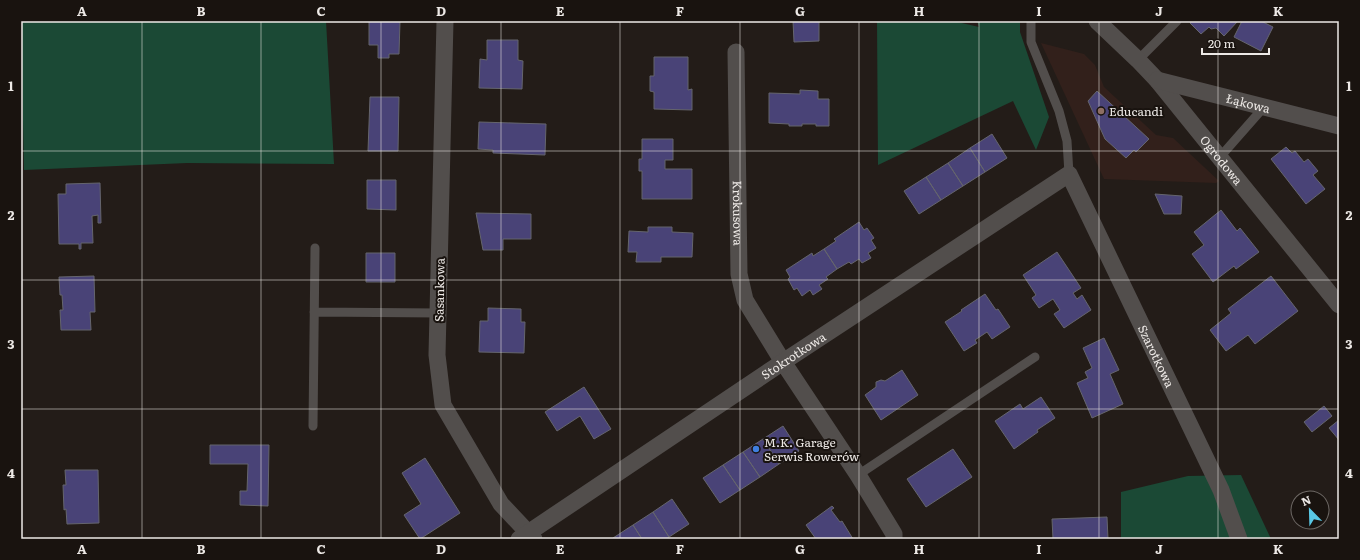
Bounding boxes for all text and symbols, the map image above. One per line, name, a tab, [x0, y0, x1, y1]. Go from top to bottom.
text: A	[77, 1, 87, 20]
text: B	[197, 1, 206, 20]
text: C	[316, 1, 326, 20]
text: D	[436, 1, 446, 20]
text: E	[556, 1, 565, 20]
text: F	[676, 1, 684, 20]
text: G	[795, 1, 805, 20]
text: H	[914, 1, 925, 20]
text: I	[1036, 1, 1042, 20]
text: J	[1155, 1, 1163, 20]
text: K	[1273, 1, 1284, 20]
scale bar	[1202, 30, 1269, 56]
text: 20 m	[1208, 34, 1235, 52]
text: 1	[8, 76, 14, 95]
text: 1	[1346, 76, 1352, 95]
street label: Łąkowa	[1224, 89, 1273, 117]
place label: Educandi	[1109, 102, 1163, 120]
marker: Educandi	[1096, 106, 1106, 116]
street label: Ogrodowa	[1196, 131, 1248, 189]
street label: Krokusowa	[729, 180, 748, 246]
text: 2	[8, 205, 15, 224]
text: 2	[1346, 205, 1353, 224]
street label: Sasankowa	[429, 257, 449, 322]
street label: Szarotkowa	[1134, 322, 1179, 391]
street label: Stokrotkowa	[757, 327, 829, 383]
text: 3	[7, 334, 15, 353]
text: 3	[1345, 334, 1353, 353]
place label: M.K. Garage Serwis Rowerów	[764, 433, 860, 465]
marker: M.K. Garage Serwis Rowerów	[751, 444, 761, 454]
text: 4	[7, 463, 15, 482]
text: 4	[1345, 463, 1353, 482]
north arrow	[1290, 490, 1330, 530]
text: N	[1298, 491, 1313, 509]
text: A	[77, 539, 87, 558]
text: B	[197, 539, 206, 558]
text: C	[316, 539, 326, 558]
text: D	[436, 539, 446, 558]
text: E	[556, 539, 565, 558]
text: F	[676, 539, 684, 558]
text: G	[795, 539, 805, 558]
text: H	[914, 539, 925, 558]
text: I	[1036, 539, 1042, 558]
text: J	[1155, 539, 1163, 558]
text: K	[1273, 539, 1284, 558]

